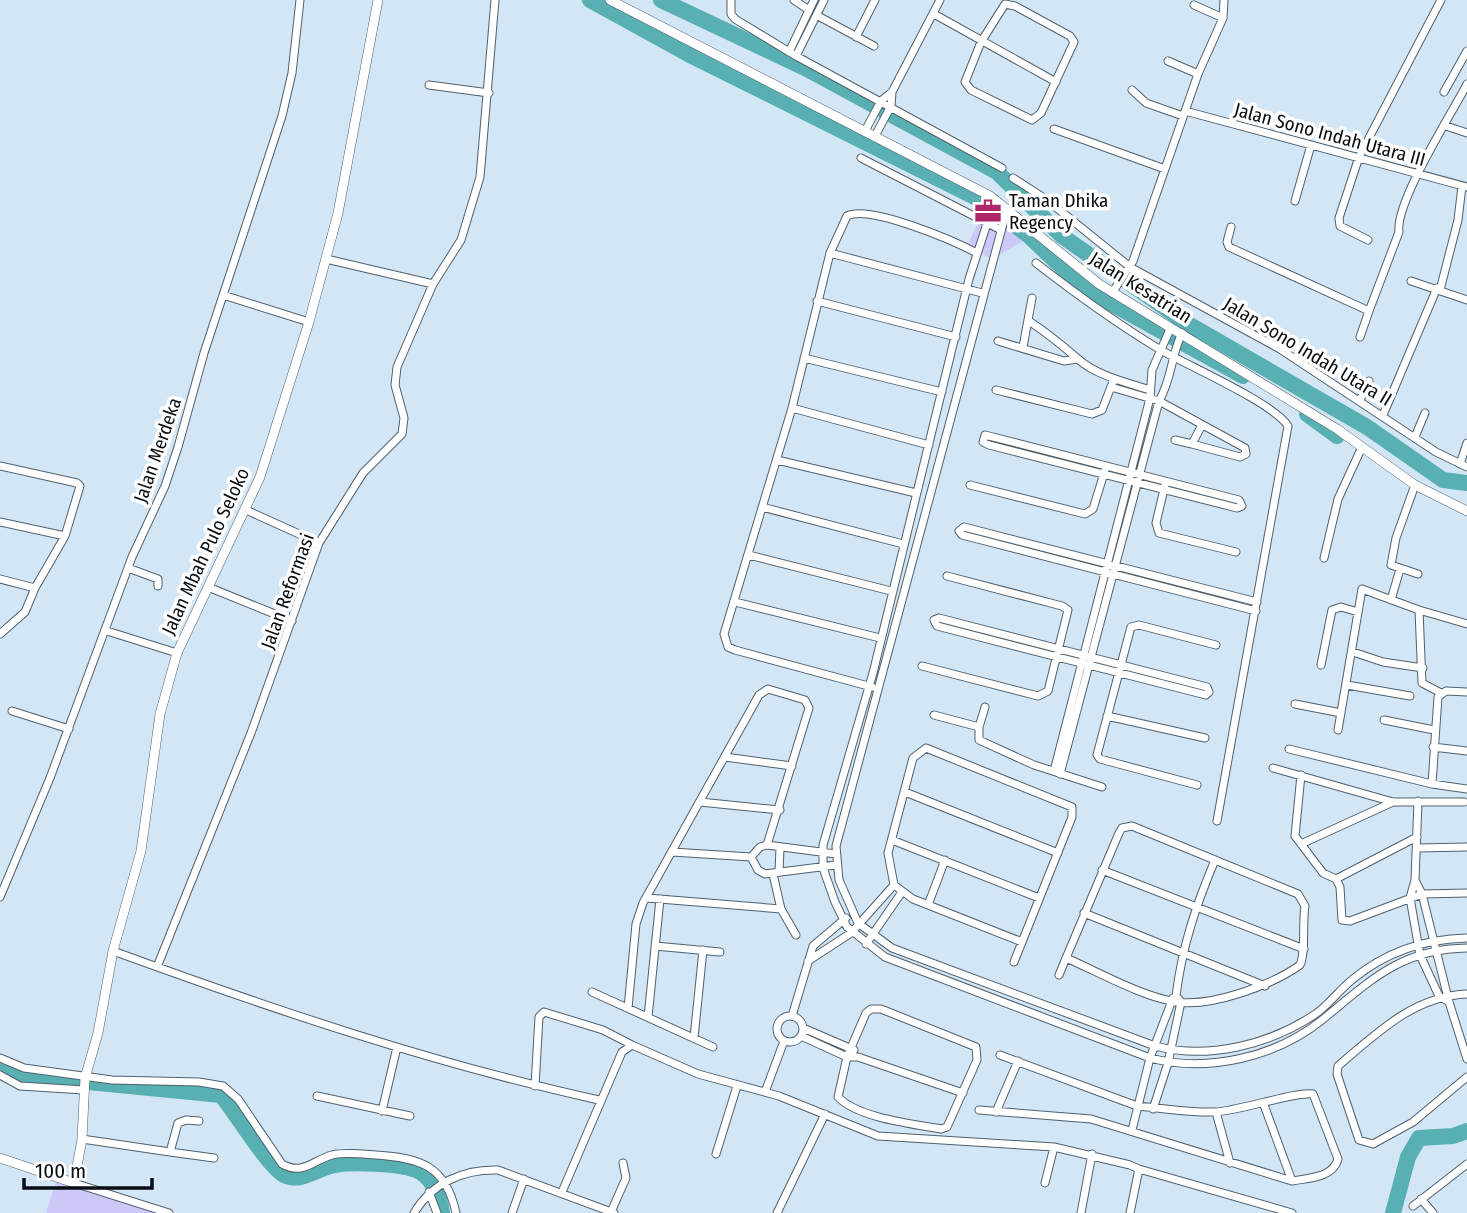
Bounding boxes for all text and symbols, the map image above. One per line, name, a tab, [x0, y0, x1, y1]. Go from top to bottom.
street label: Jalan Sono Indah Utara III	[1232, 98, 1428, 171]
place label: Taman Dhika Regency	[1009, 189, 1108, 234]
office icon: Taman Dhika Regency	[973, 196, 1003, 226]
street label: Jalan Kesatrian	[1085, 247, 1196, 328]
street label: Jalan Sono Indah Utara II	[1219, 292, 1396, 411]
street label: Jalan Merdeka	[129, 395, 186, 506]
street label: Jalan Mbah Pulo Seloko	[157, 464, 254, 638]
street label: Jalan Reformasi	[256, 530, 319, 652]
scale bar	[24, 1146, 152, 1190]
text: 100 m	[35, 1158, 86, 1184]

